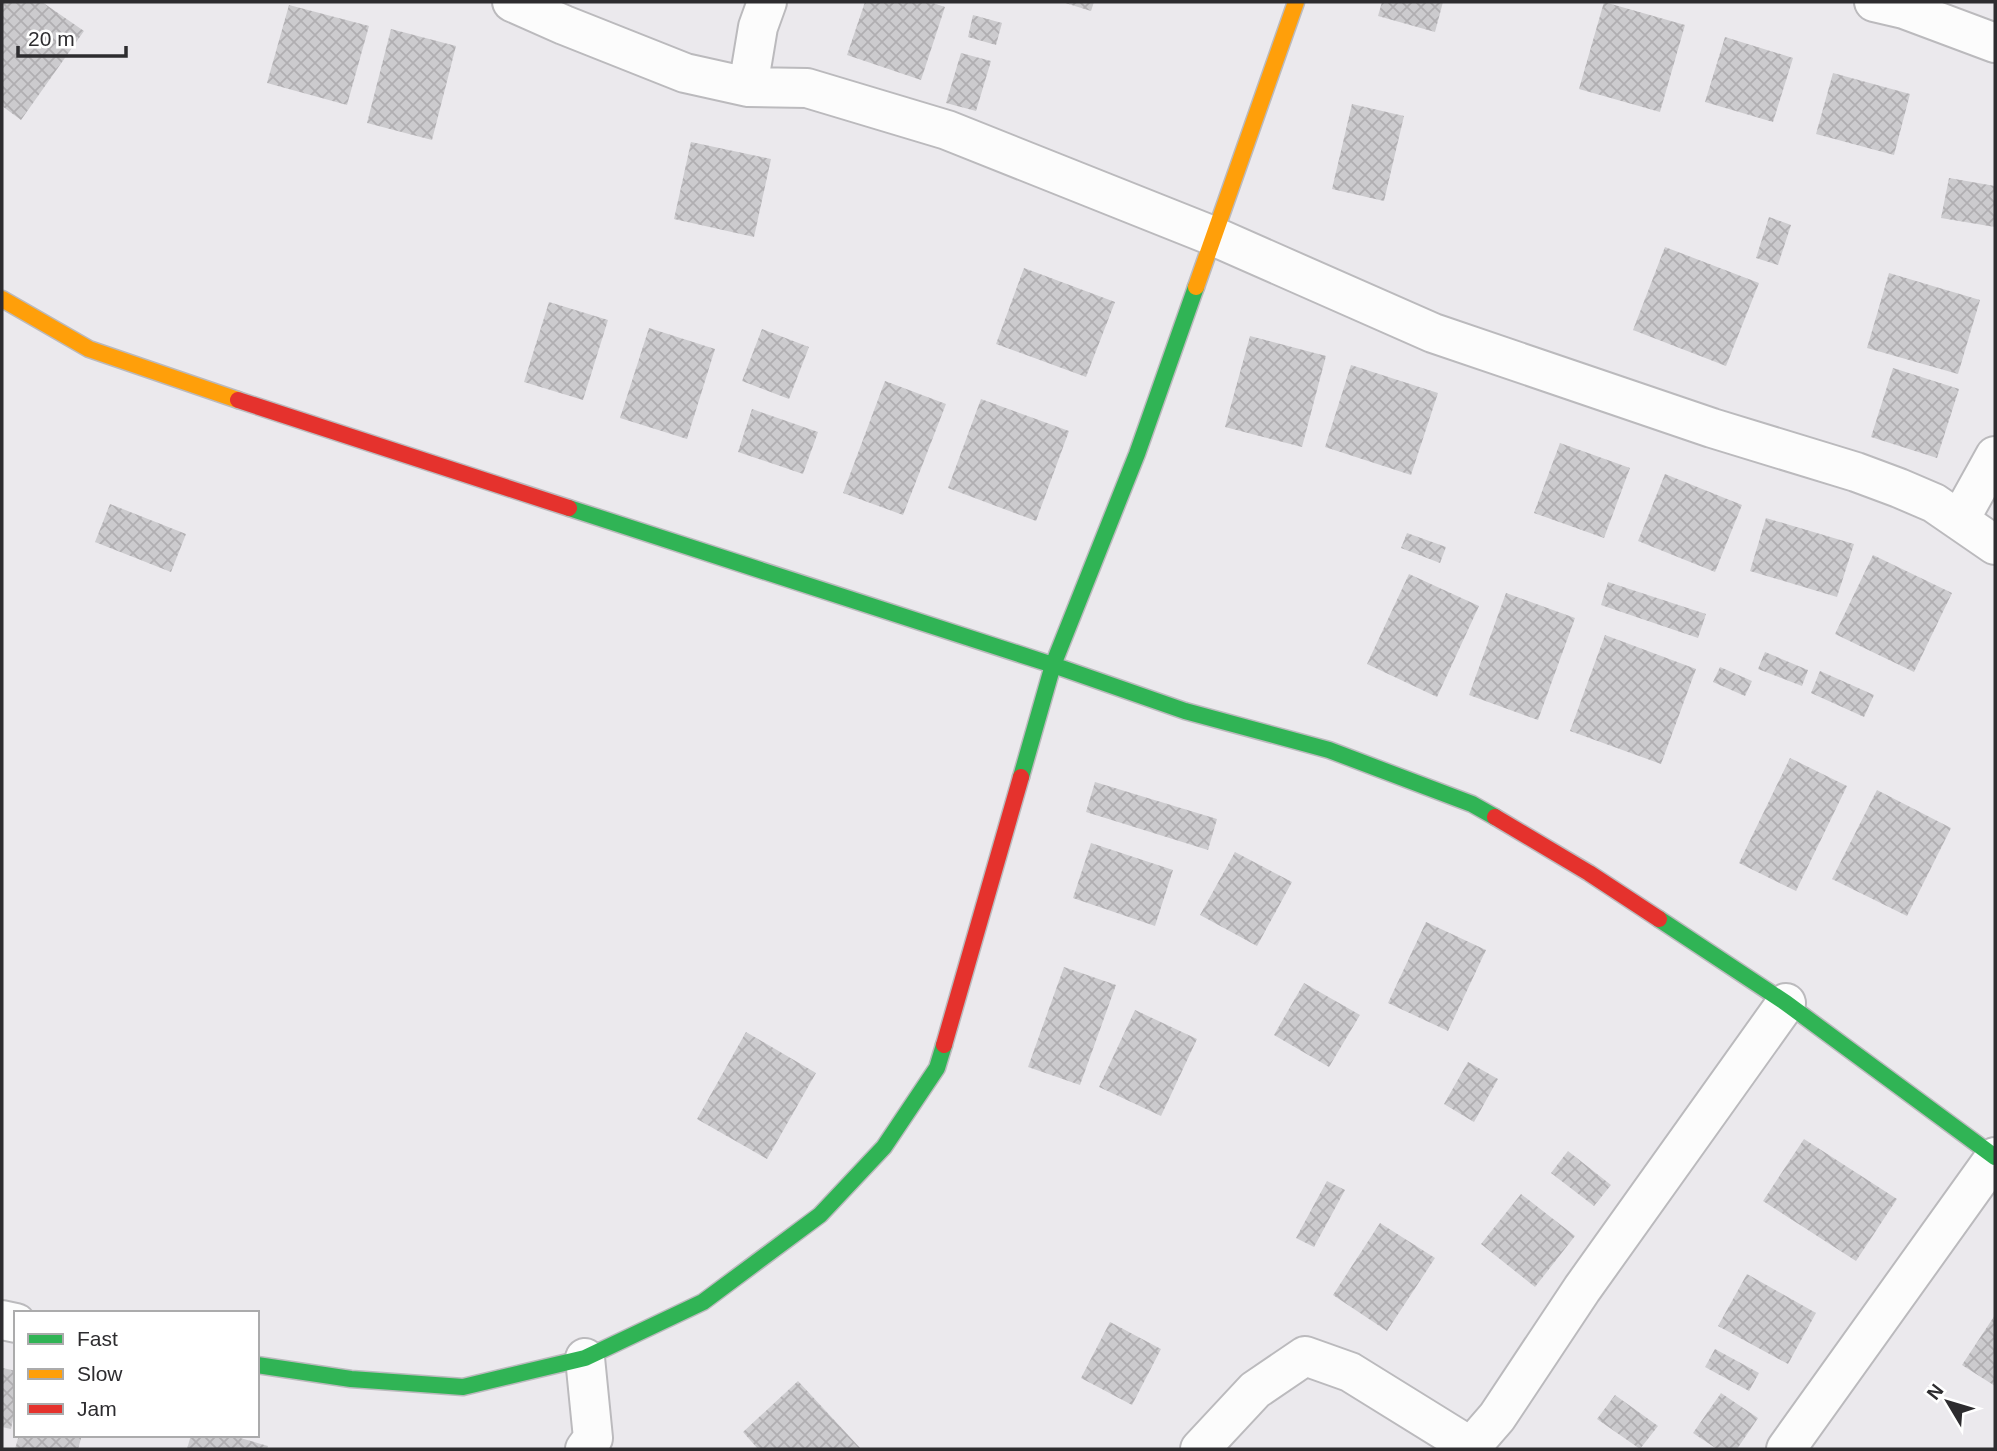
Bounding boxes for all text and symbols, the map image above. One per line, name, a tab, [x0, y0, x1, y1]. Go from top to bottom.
scale bar	[18, 14, 126, 58]
text: 20 m	[28, 27, 75, 50]
legend	[14, 1311, 259, 1437]
text: Fast	[77, 1327, 118, 1350]
text: Slow	[77, 1362, 123, 1385]
north arrow	[1913, 1367, 1983, 1437]
text: N	[1922, 1380, 1947, 1404]
text: Jam	[77, 1397, 117, 1420]

